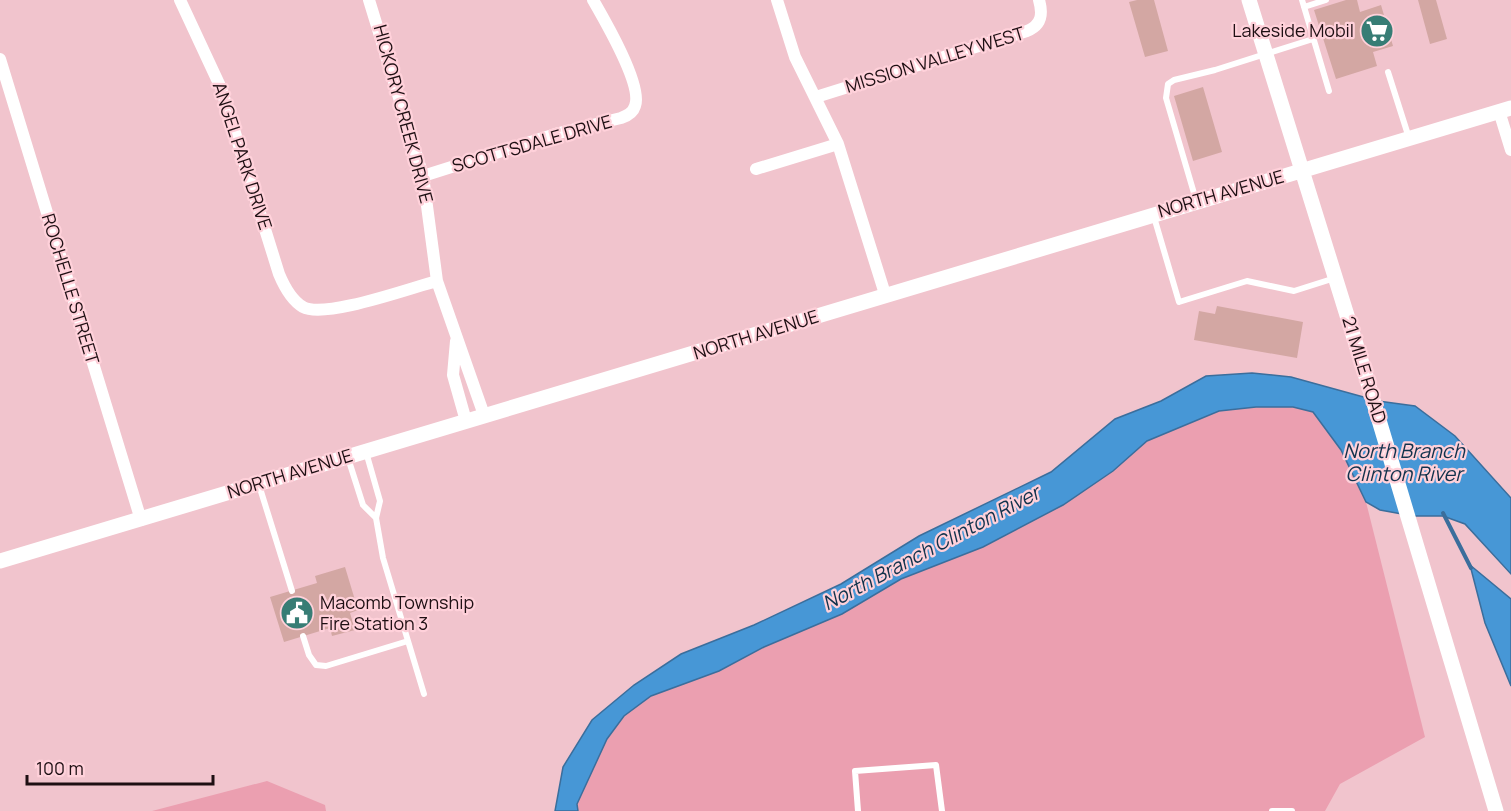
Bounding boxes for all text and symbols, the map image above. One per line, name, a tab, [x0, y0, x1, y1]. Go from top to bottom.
supermarket icon: Lakeside Mobil	[1359, 13, 1395, 49]
place label: Lakeside Mobil	[1232, 18, 1354, 42]
street label: MISSION VALLEY WEST	[842, 20, 1027, 98]
street label: HICKORY CREEK DRIVE	[369, 22, 439, 206]
street label: ANGEL PARK DRIVE	[208, 79, 278, 233]
street label: SCOTTSDALE DRIVE	[449, 109, 614, 177]
street label: NORTH AVENUE	[1155, 164, 1286, 222]
street label: ROCHELLE STREET	[37, 210, 105, 367]
street label: NORTH AVENUE	[690, 304, 821, 365]
street label: 21 MILE ROAD	[1337, 313, 1393, 426]
water label: North Branch Clinton River	[1343, 437, 1466, 487]
street label: NORTH AVENUE	[224, 443, 355, 504]
water label: North Branch Clinton River	[817, 477, 1047, 616]
place label: Macomb Township Fire Station 3	[320, 590, 474, 635]
public building icon: Macomb Township Fire Station 3	[279, 595, 315, 631]
scale bar	[27, 748, 213, 786]
text: 100 m	[36, 756, 84, 780]

